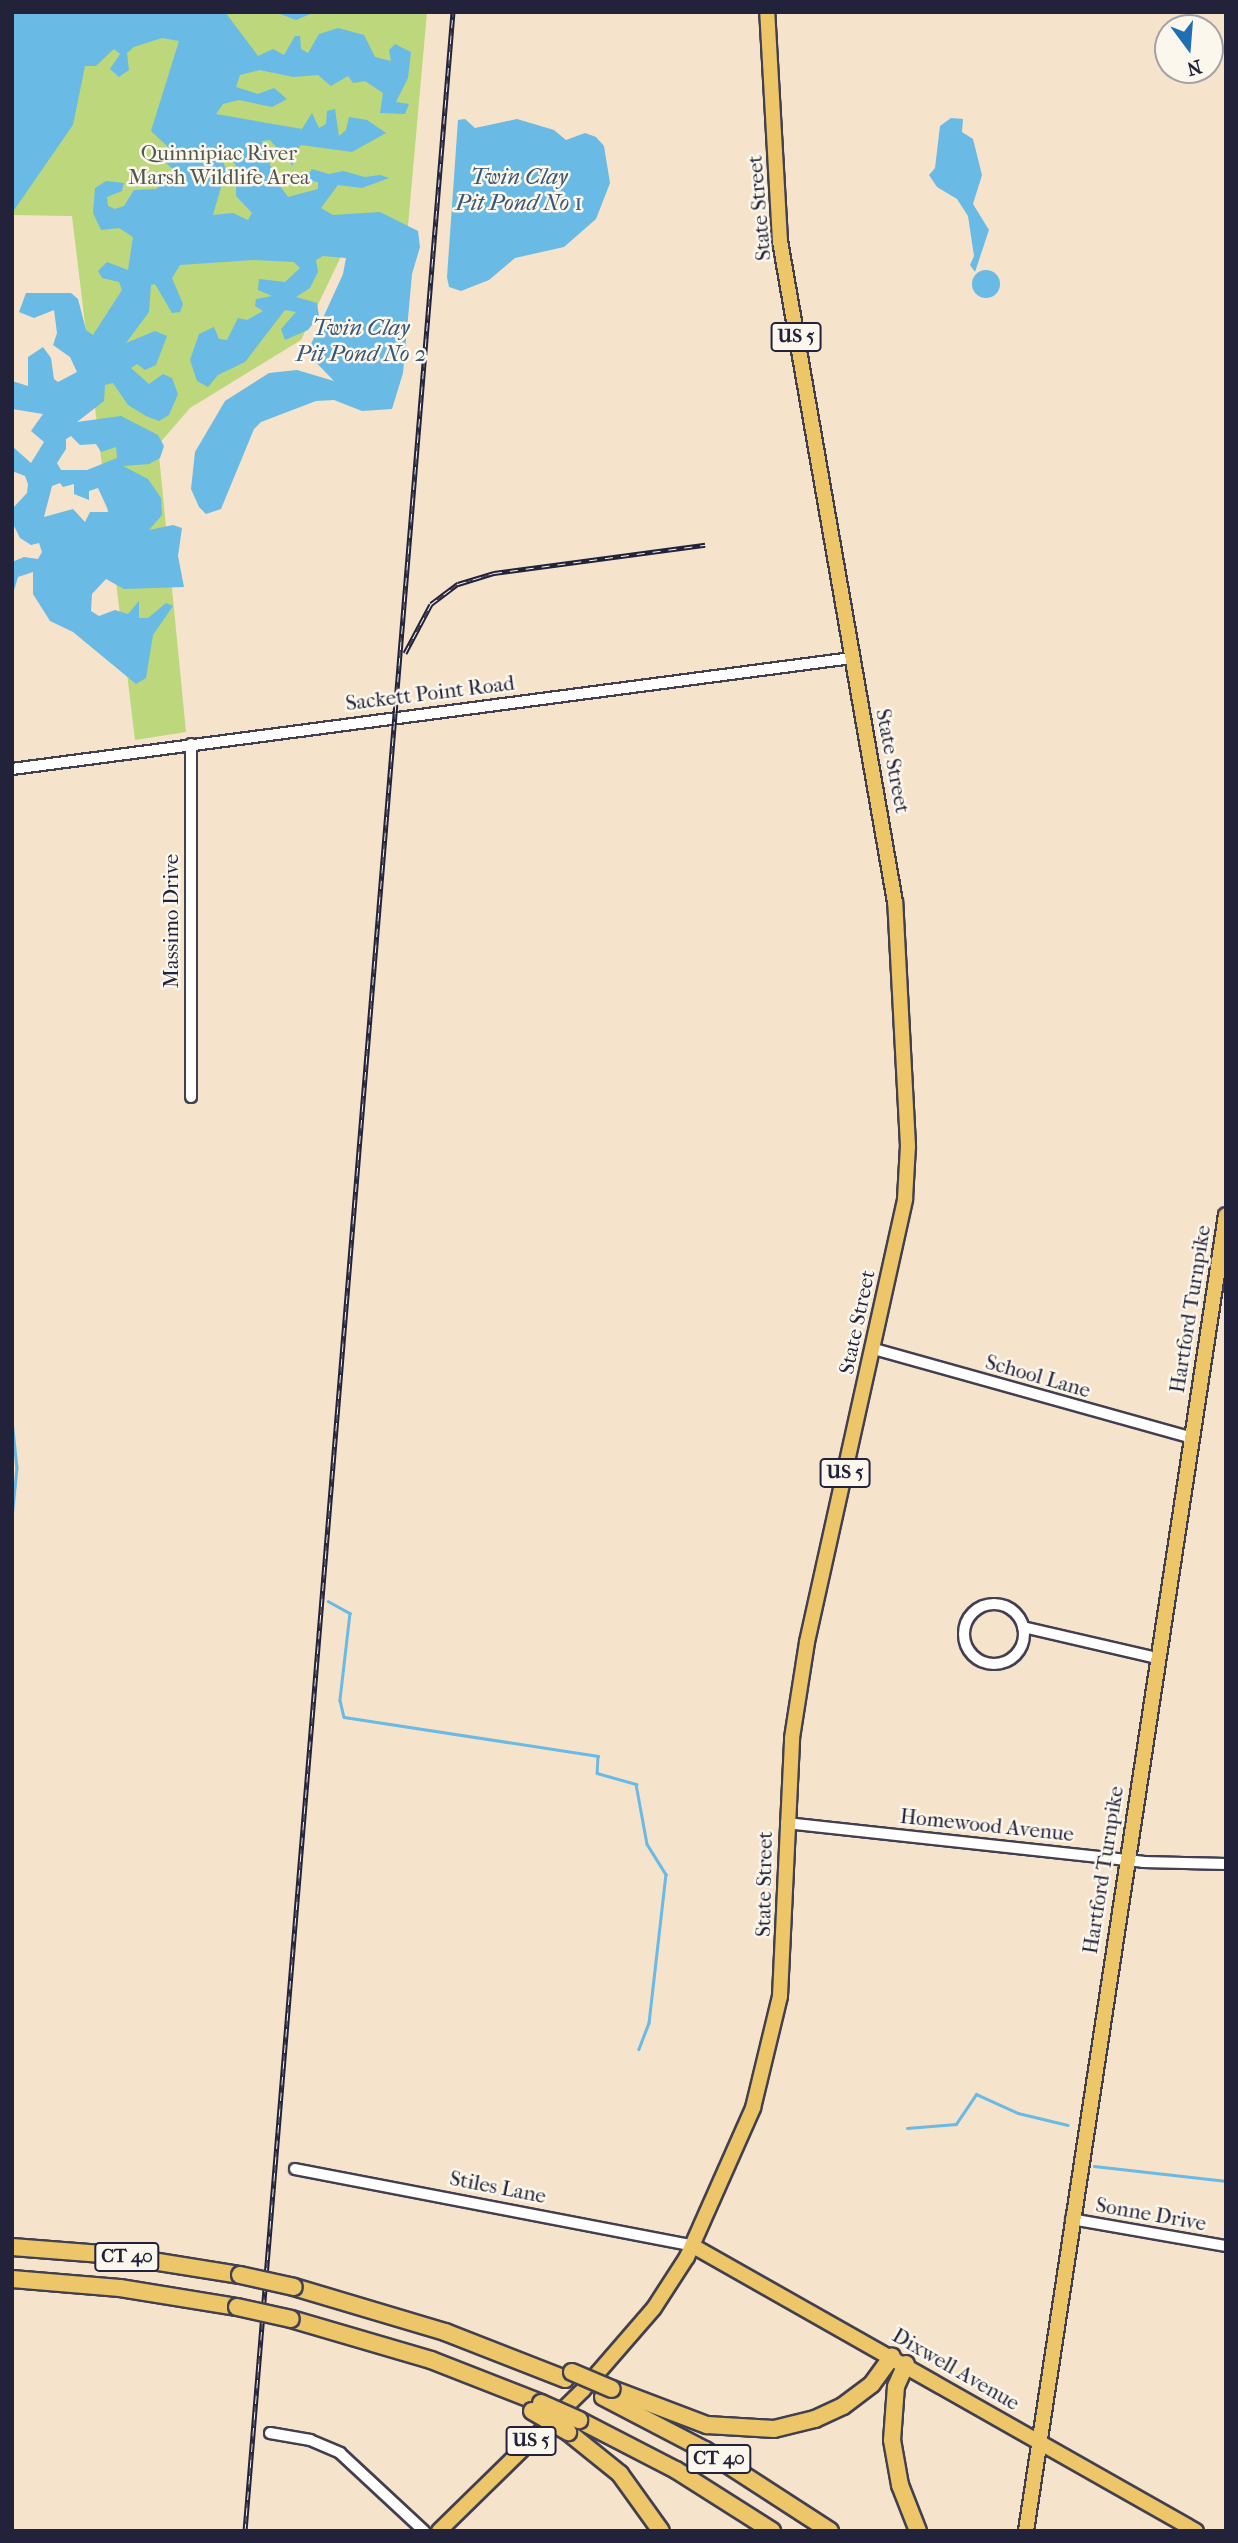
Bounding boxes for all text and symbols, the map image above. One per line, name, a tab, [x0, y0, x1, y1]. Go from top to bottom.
north arrow	[1154, 14, 1224, 84]
text: N	[1184, 55, 1204, 80]
park label: Quinnipiac River Marsh Wildlife Area	[128, 140, 310, 190]
street label: State Street	[742, 154, 776, 262]
water label: Twin Clay Pit Pond No 1	[455, 163, 583, 217]
water label: Twin Clay Pit Pond No 2	[296, 314, 426, 368]
road number: US 5	[770, 322, 822, 352]
street label: Sackett Point Road	[344, 670, 516, 716]
street label: State Street	[871, 707, 915, 815]
street label: Massimo Drive	[158, 854, 184, 988]
street label: Hartford Turnpike	[1164, 1223, 1216, 1395]
street label: State Street	[834, 1268, 880, 1376]
street label: School Lane	[983, 1349, 1093, 1403]
road number: US 5	[819, 1457, 871, 1488]
street label: Hartford Turnpike	[1077, 1784, 1129, 1956]
street label: Homewood Avenue	[899, 1803, 1075, 1847]
street label: State Street	[750, 1831, 778, 1937]
street label: Stiles Lane	[448, 2165, 548, 2209]
street label: Sonne Drive	[1094, 2192, 1208, 2236]
road number: CT 40	[94, 2242, 160, 2272]
street label: Dixwell Avenue	[888, 2322, 1024, 2416]
road number: US 5	[505, 2426, 557, 2456]
road number: CT 40	[686, 2444, 752, 2474]

